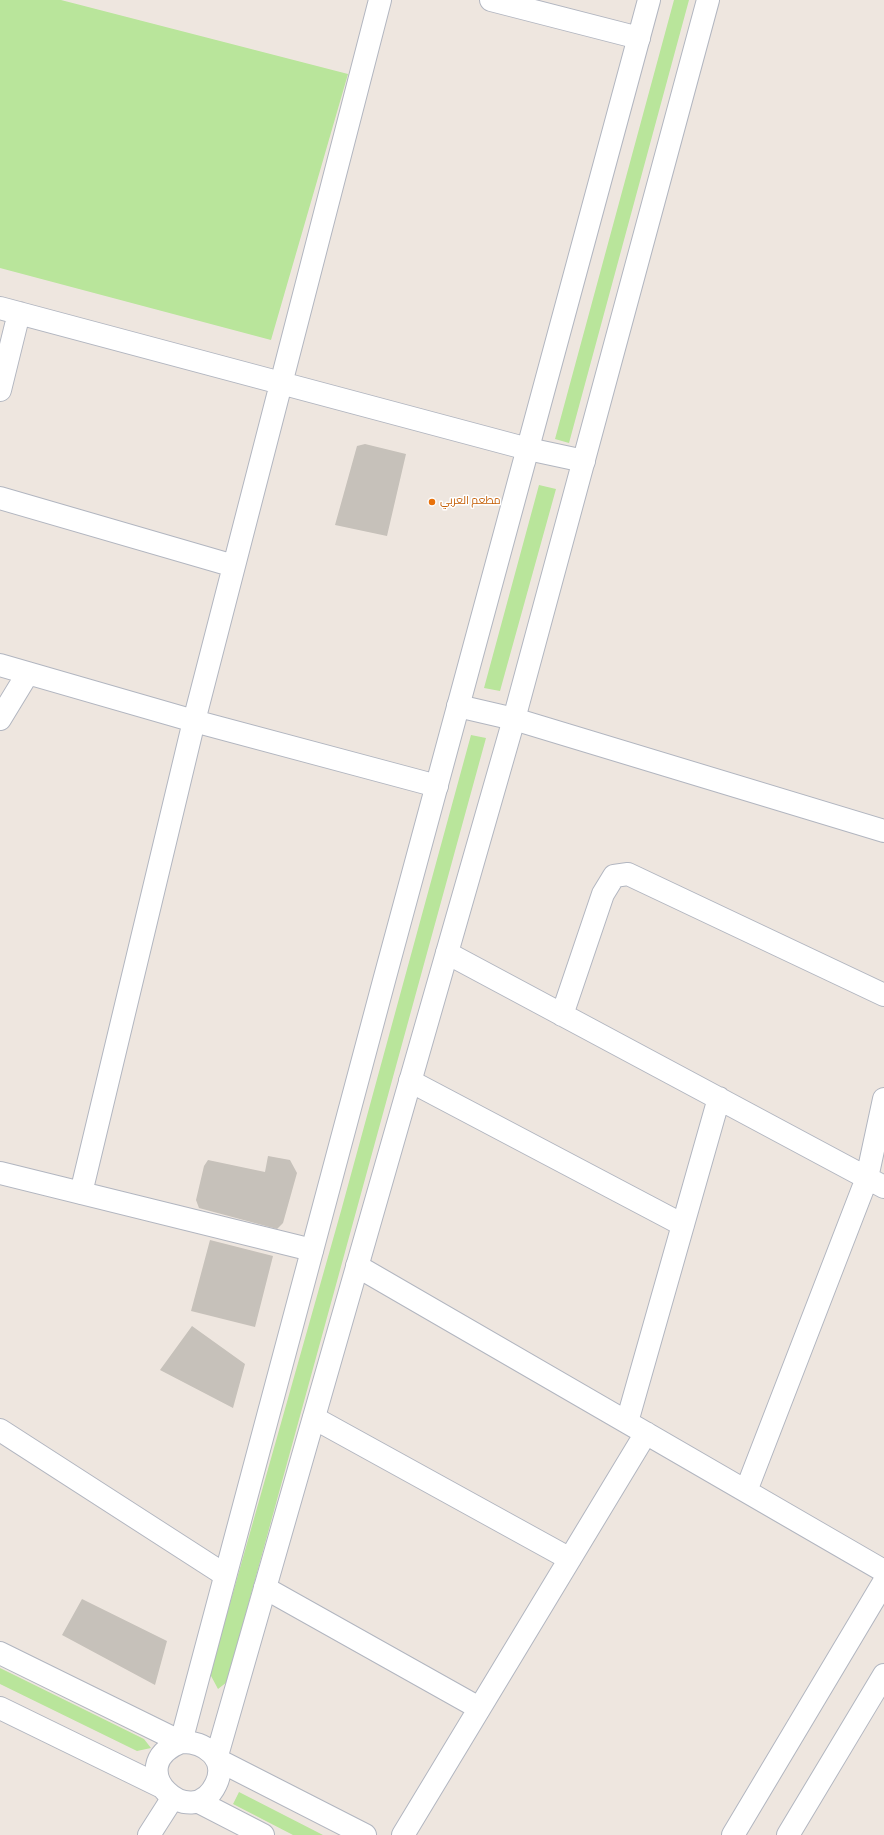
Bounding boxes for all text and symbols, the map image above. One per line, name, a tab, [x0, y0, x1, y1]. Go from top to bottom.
place label: مطعم العربي	[440, 495, 501, 509]
marker: مطعم العربي	[427, 497, 437, 507]

